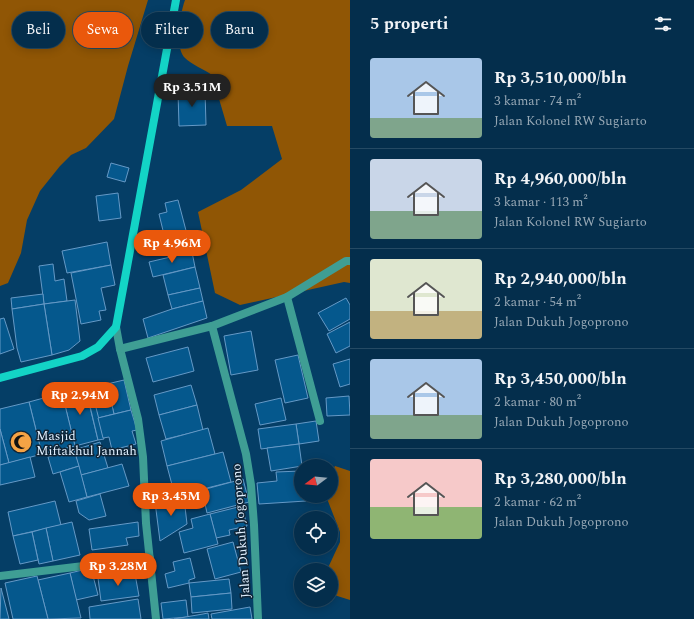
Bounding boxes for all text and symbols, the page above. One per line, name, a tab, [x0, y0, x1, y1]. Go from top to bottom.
text: 5 properti	[370, 11, 448, 37]
chip: Beli	[12, 12, 65, 48]
chip: Sewa	[73, 12, 133, 48]
chip: Filter	[141, 12, 203, 48]
chip: Baru	[211, 12, 268, 48]
icon: filters	[652, 13, 674, 35]
text: Rp 3,510,000/bln	[494, 65, 627, 91]
pin: Rp 3.51M	[151, 74, 233, 108]
icon: home	[402, 74, 450, 122]
text: Rp 3.51M	[163, 77, 221, 97]
text: 3 kamar · 74 m²	[494, 91, 581, 111]
text: Jalan Kolonel RW Sugiarto	[494, 111, 647, 131]
text: Rp 4,960,000/bln	[494, 166, 627, 192]
icon: home	[402, 175, 450, 223]
text: 3 kamar · 113 m²	[494, 192, 588, 212]
text: Jalan Kolonel RW Sugiarto	[494, 212, 647, 232]
pin: Rp 4.96M	[131, 230, 213, 264]
text: Rp 4.96M	[143, 233, 201, 253]
text: Rp 2,940,000/bln	[494, 266, 627, 292]
icon: home	[402, 275, 450, 323]
text: 2 kamar · 54 m²	[494, 292, 581, 312]
text: Jalan Dukuh Jogoprono	[494, 312, 629, 332]
text: Rp 3,450,000/bln	[494, 366, 627, 392]
icon: home	[402, 375, 450, 423]
pin: Rp 2.94M	[39, 382, 121, 416]
text: Rp 2.94M	[51, 385, 109, 405]
text: 2 kamar · 80 m²	[494, 392, 581, 412]
text: Jalan Dukuh Jogoprono	[494, 412, 629, 432]
place label: Masjid Miftakhul Jannah	[36, 426, 137, 461]
mosque icon: Masjid Miftakhul Jannah	[8, 429, 34, 455]
north arrow	[294, 459, 338, 503]
map controls	[294, 459, 338, 607]
street label: Jalan Dukuh Jogoprono	[226, 463, 256, 599]
text: Rp 3,280,000/bln	[494, 466, 627, 492]
icon: home	[402, 475, 450, 523]
pin: Rp 3.45M	[130, 483, 212, 517]
text: Rp 3.45M	[142, 486, 200, 506]
text: 2 kamar · 62 m²	[494, 492, 581, 512]
button: locate	[294, 511, 338, 555]
text: Jalan Dukuh Jogoprono	[494, 512, 629, 532]
pin: Rp 3.28M	[77, 553, 159, 587]
text: Rp 3.28M	[89, 556, 147, 576]
button: layers	[294, 563, 338, 607]

